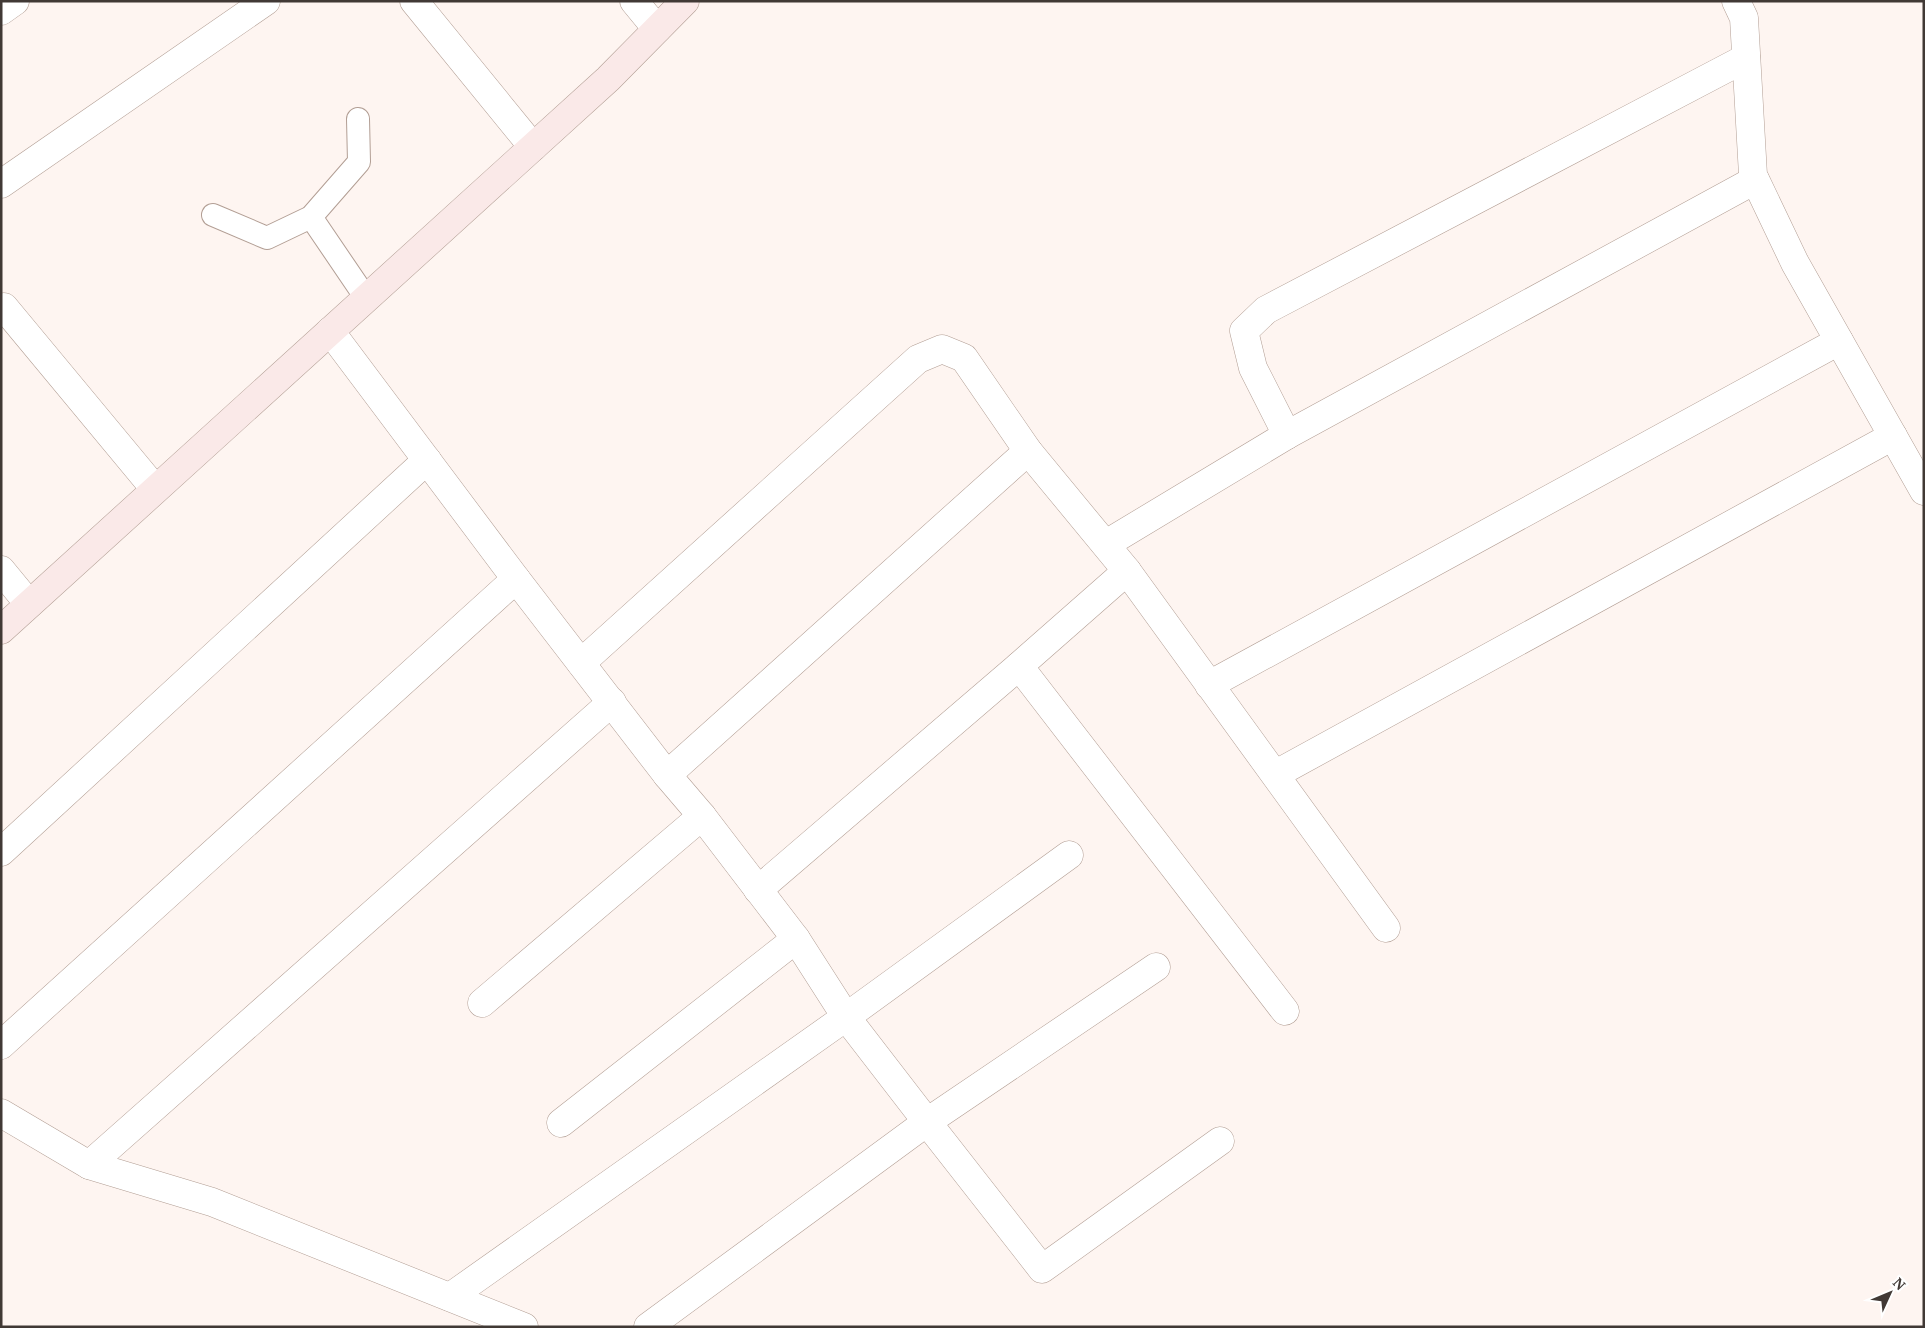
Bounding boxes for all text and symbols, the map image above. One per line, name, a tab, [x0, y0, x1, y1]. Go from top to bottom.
north arrow	[1865, 1268, 1915, 1318]
text: N	[1889, 1273, 1910, 1294]

